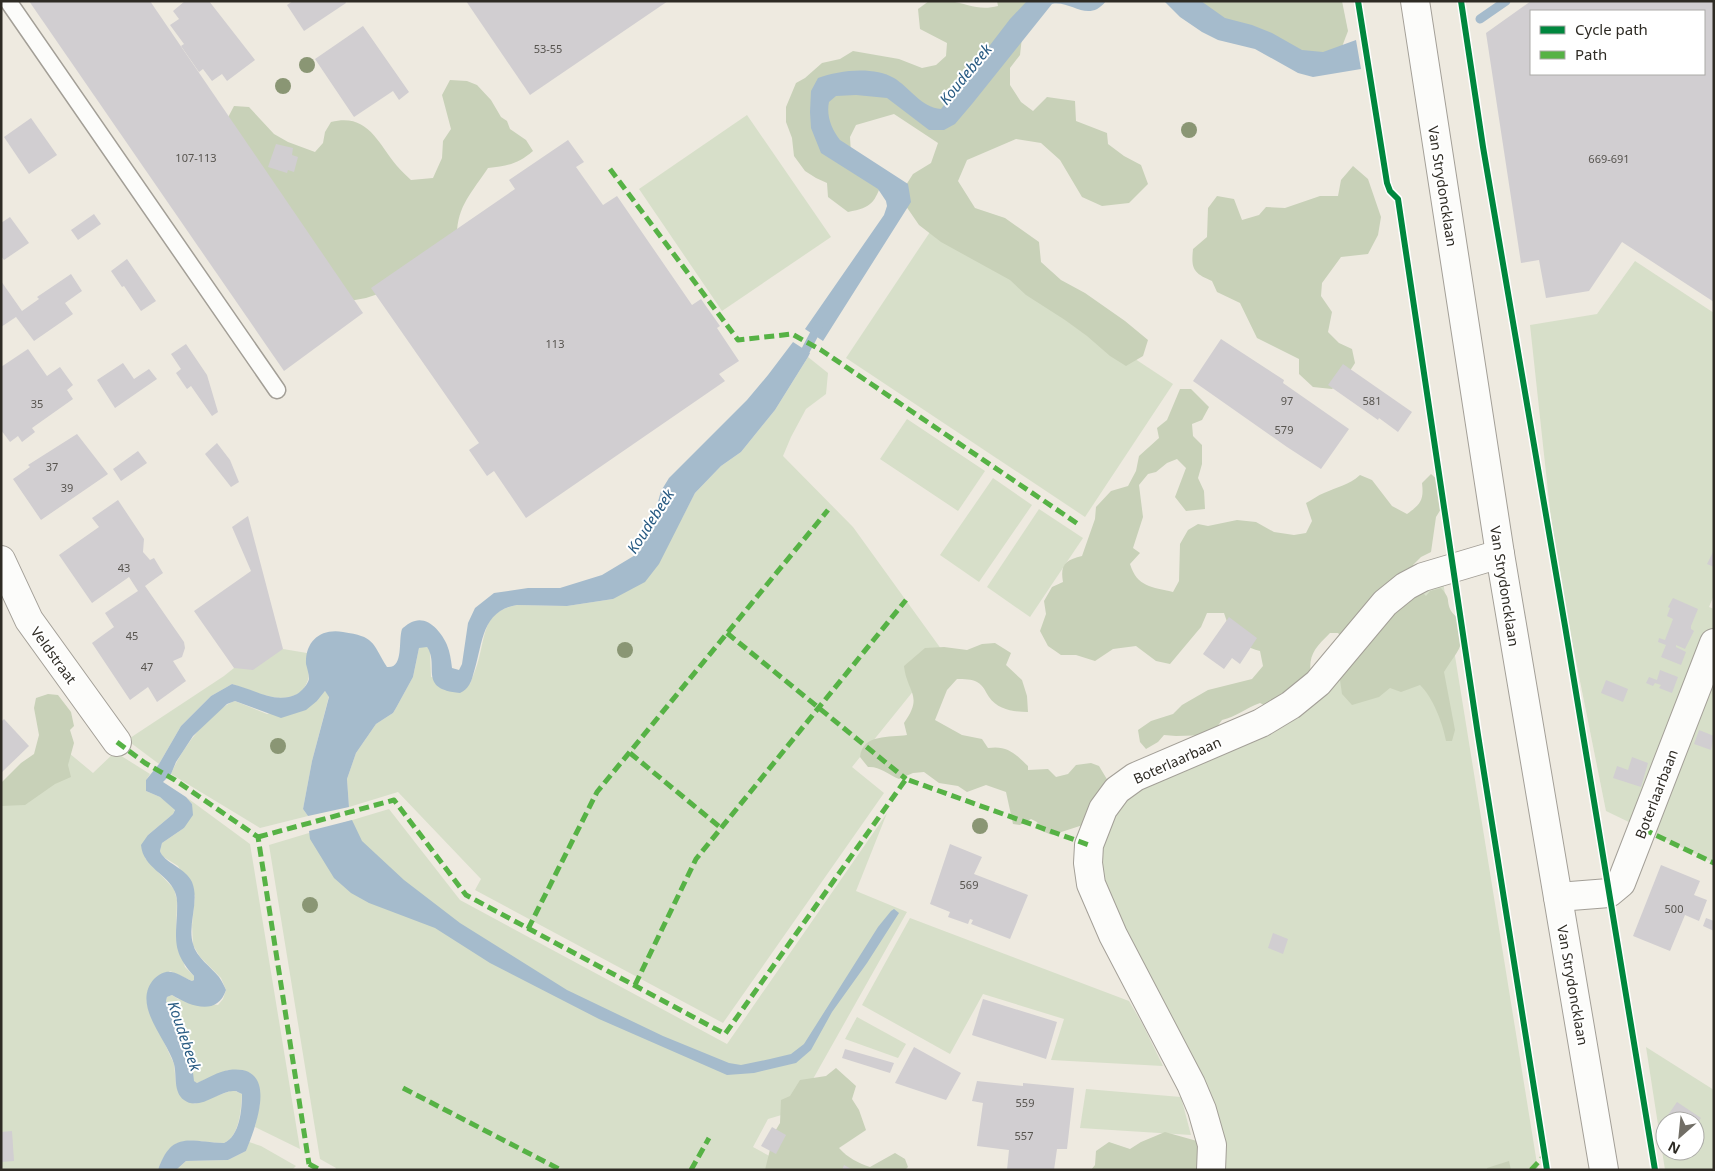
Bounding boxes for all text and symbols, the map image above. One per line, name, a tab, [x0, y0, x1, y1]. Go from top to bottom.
legend	[1530, 10, 1705, 75]
text: Cycle path	[1575, 19, 1648, 39]
water label: Koudebeek	[934, 39, 996, 109]
house number: 53-55	[534, 41, 562, 56]
text: Path	[1575, 44, 1607, 64]
street label: Van Strydoncklaan	[1424, 124, 1462, 248]
house number: 107-113	[175, 150, 217, 165]
house number: 669-691	[1588, 151, 1630, 166]
house number: 113	[546, 336, 564, 351]
house number: 97	[1281, 393, 1293, 408]
house number: 581	[1363, 393, 1381, 408]
house number: 35	[31, 396, 43, 411]
house number: 579	[1275, 422, 1293, 437]
house number: 37	[46, 459, 58, 474]
house number: 39	[61, 480, 73, 495]
water label: Koudebeek	[622, 485, 679, 557]
street label: Van Strydoncklaan	[1486, 524, 1524, 648]
house number: 43	[118, 560, 130, 575]
street label: Veldstraat	[27, 623, 81, 687]
house number: 45	[126, 628, 138, 643]
house number: 47	[141, 659, 153, 674]
street label: Boterlaarbaan	[1130, 732, 1224, 788]
street label: Boterlaarbaan	[1630, 747, 1682, 841]
house number: 569	[960, 877, 978, 892]
house number: 500	[1665, 901, 1683, 916]
street label: Van Strydoncklaan	[1553, 923, 1593, 1047]
water label: Koudebeek	[164, 998, 206, 1074]
house number: 559	[1016, 1095, 1034, 1110]
north arrow	[1655, 1111, 1705, 1161]
house number: 557	[1015, 1128, 1033, 1143]
text: N	[1664, 1137, 1683, 1159]

